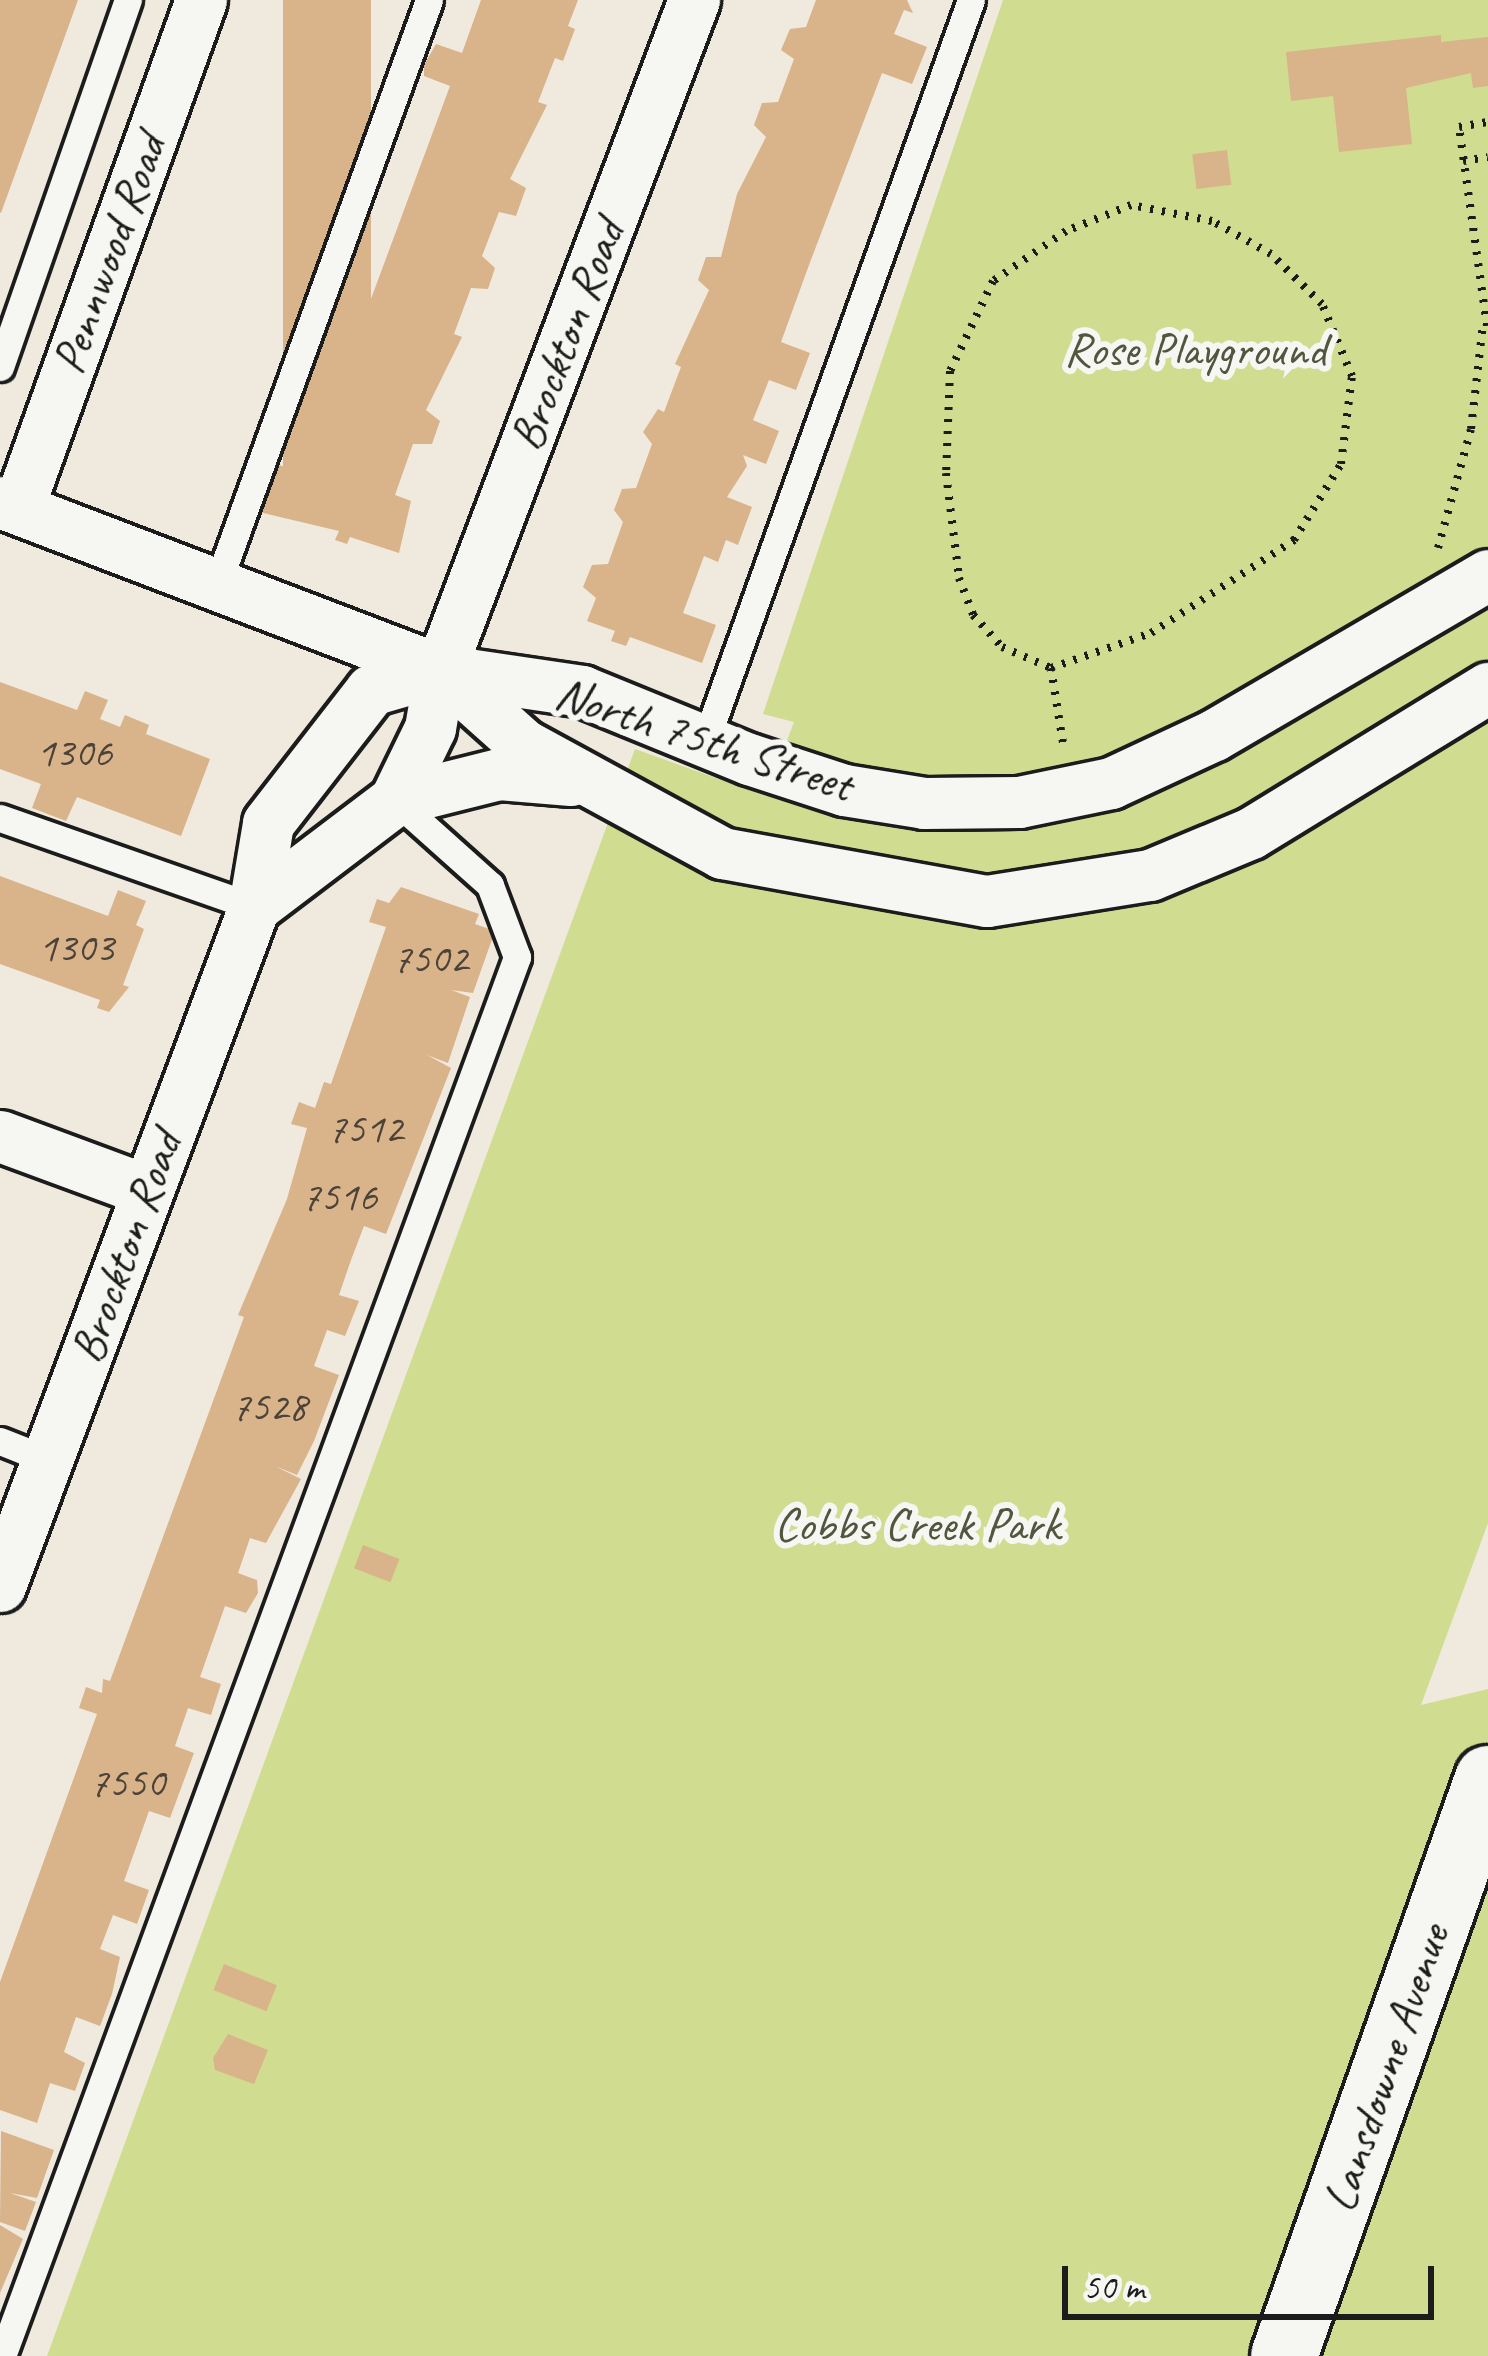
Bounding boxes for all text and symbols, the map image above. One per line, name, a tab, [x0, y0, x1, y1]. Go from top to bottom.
street label: Pennwood Road	[39, 127, 179, 381]
street label: Brockton Road	[497, 213, 637, 457]
park label: Rose Playground	[1063, 321, 1327, 379]
street label: North 75th Street	[548, 664, 860, 814]
house number: 1306	[36, 728, 112, 778]
house number: 1303	[38, 923, 114, 973]
house number: 7502	[392, 934, 468, 984]
house number: 7512	[327, 1104, 403, 1154]
street label: Brockton Road	[58, 1124, 194, 1370]
house number: 7516	[301, 1172, 377, 1222]
house number: 7528	[231, 1382, 307, 1432]
park label: Cobbs Creek Park	[774, 1496, 1060, 1554]
house number: 7550	[89, 1758, 165, 1808]
street label: Lansdowne Avenue	[1310, 1917, 1462, 2219]
scale bar	[1068, 2242, 1440, 2316]
text: 50 m	[1083, 2264, 1144, 2310]

